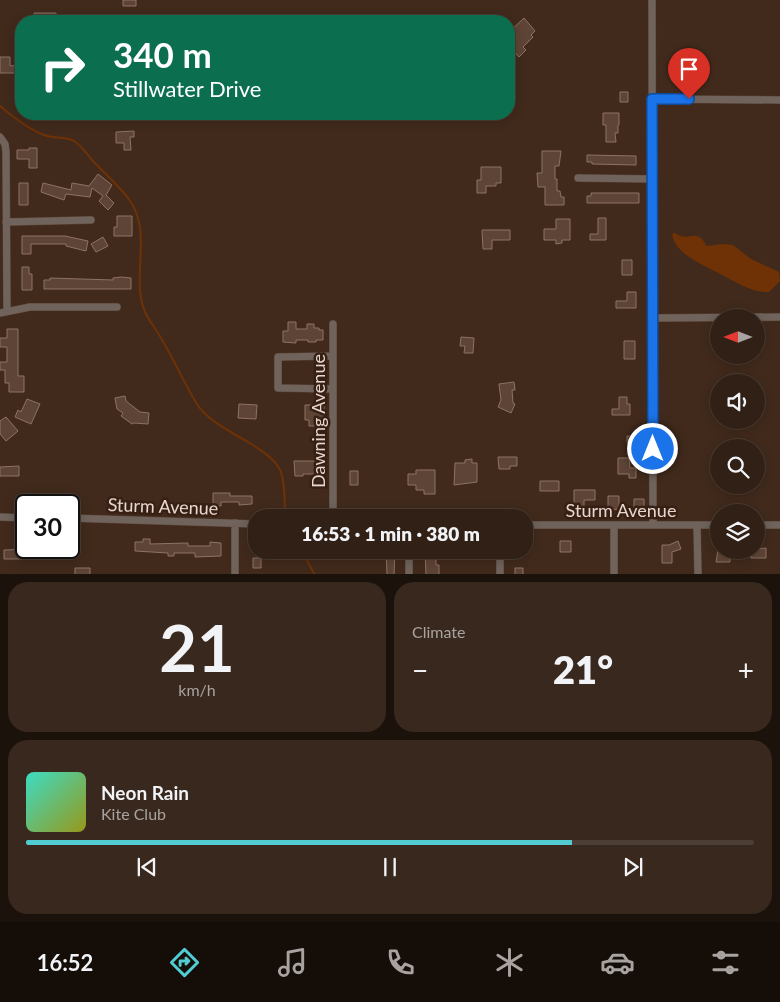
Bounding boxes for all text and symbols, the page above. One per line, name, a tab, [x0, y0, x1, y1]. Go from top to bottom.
text: 340 m	[113, 33, 212, 75]
icon: right	[30, 35, 95, 100]
pin	[668, 48, 710, 99]
icon: arrive	[675, 55, 703, 83]
text: Stillwater Drive	[113, 75, 261, 102]
north arrow	[710, 309, 765, 364]
map controls	[710, 309, 765, 559]
street label: Dawning Avenue	[307, 354, 329, 488]
button: sound	[710, 374, 765, 429]
position arrow	[626, 422, 678, 474]
button: search	[710, 439, 765, 494]
street label: Sturm Avenue	[107, 493, 219, 519]
speed limit sign: 30	[15, 494, 80, 559]
street label: Sturm Avenue	[566, 499, 676, 521]
button: layers	[710, 504, 765, 559]
text: 16:53 · 1 min · 380 m	[301, 522, 480, 545]
text: 21	[159, 608, 235, 686]
text: Climate	[412, 622, 465, 641]
text: 21°	[553, 646, 613, 692]
text: −	[412, 653, 428, 687]
text: +	[738, 653, 754, 687]
text: km/h	[178, 680, 216, 699]
text: Neon Rain	[101, 781, 189, 804]
text: Kite Club	[101, 804, 166, 823]
icon: previous	[133, 853, 161, 881]
icon: pause	[376, 853, 404, 881]
icon: next	[619, 853, 647, 881]
icon: directions	[167, 945, 202, 980]
icon: music	[275, 945, 310, 980]
icon: phone	[383, 945, 418, 980]
icon: climate	[492, 945, 527, 980]
icon: car	[600, 945, 635, 980]
icon: filters	[708, 945, 743, 980]
text: 16:52	[37, 949, 93, 976]

